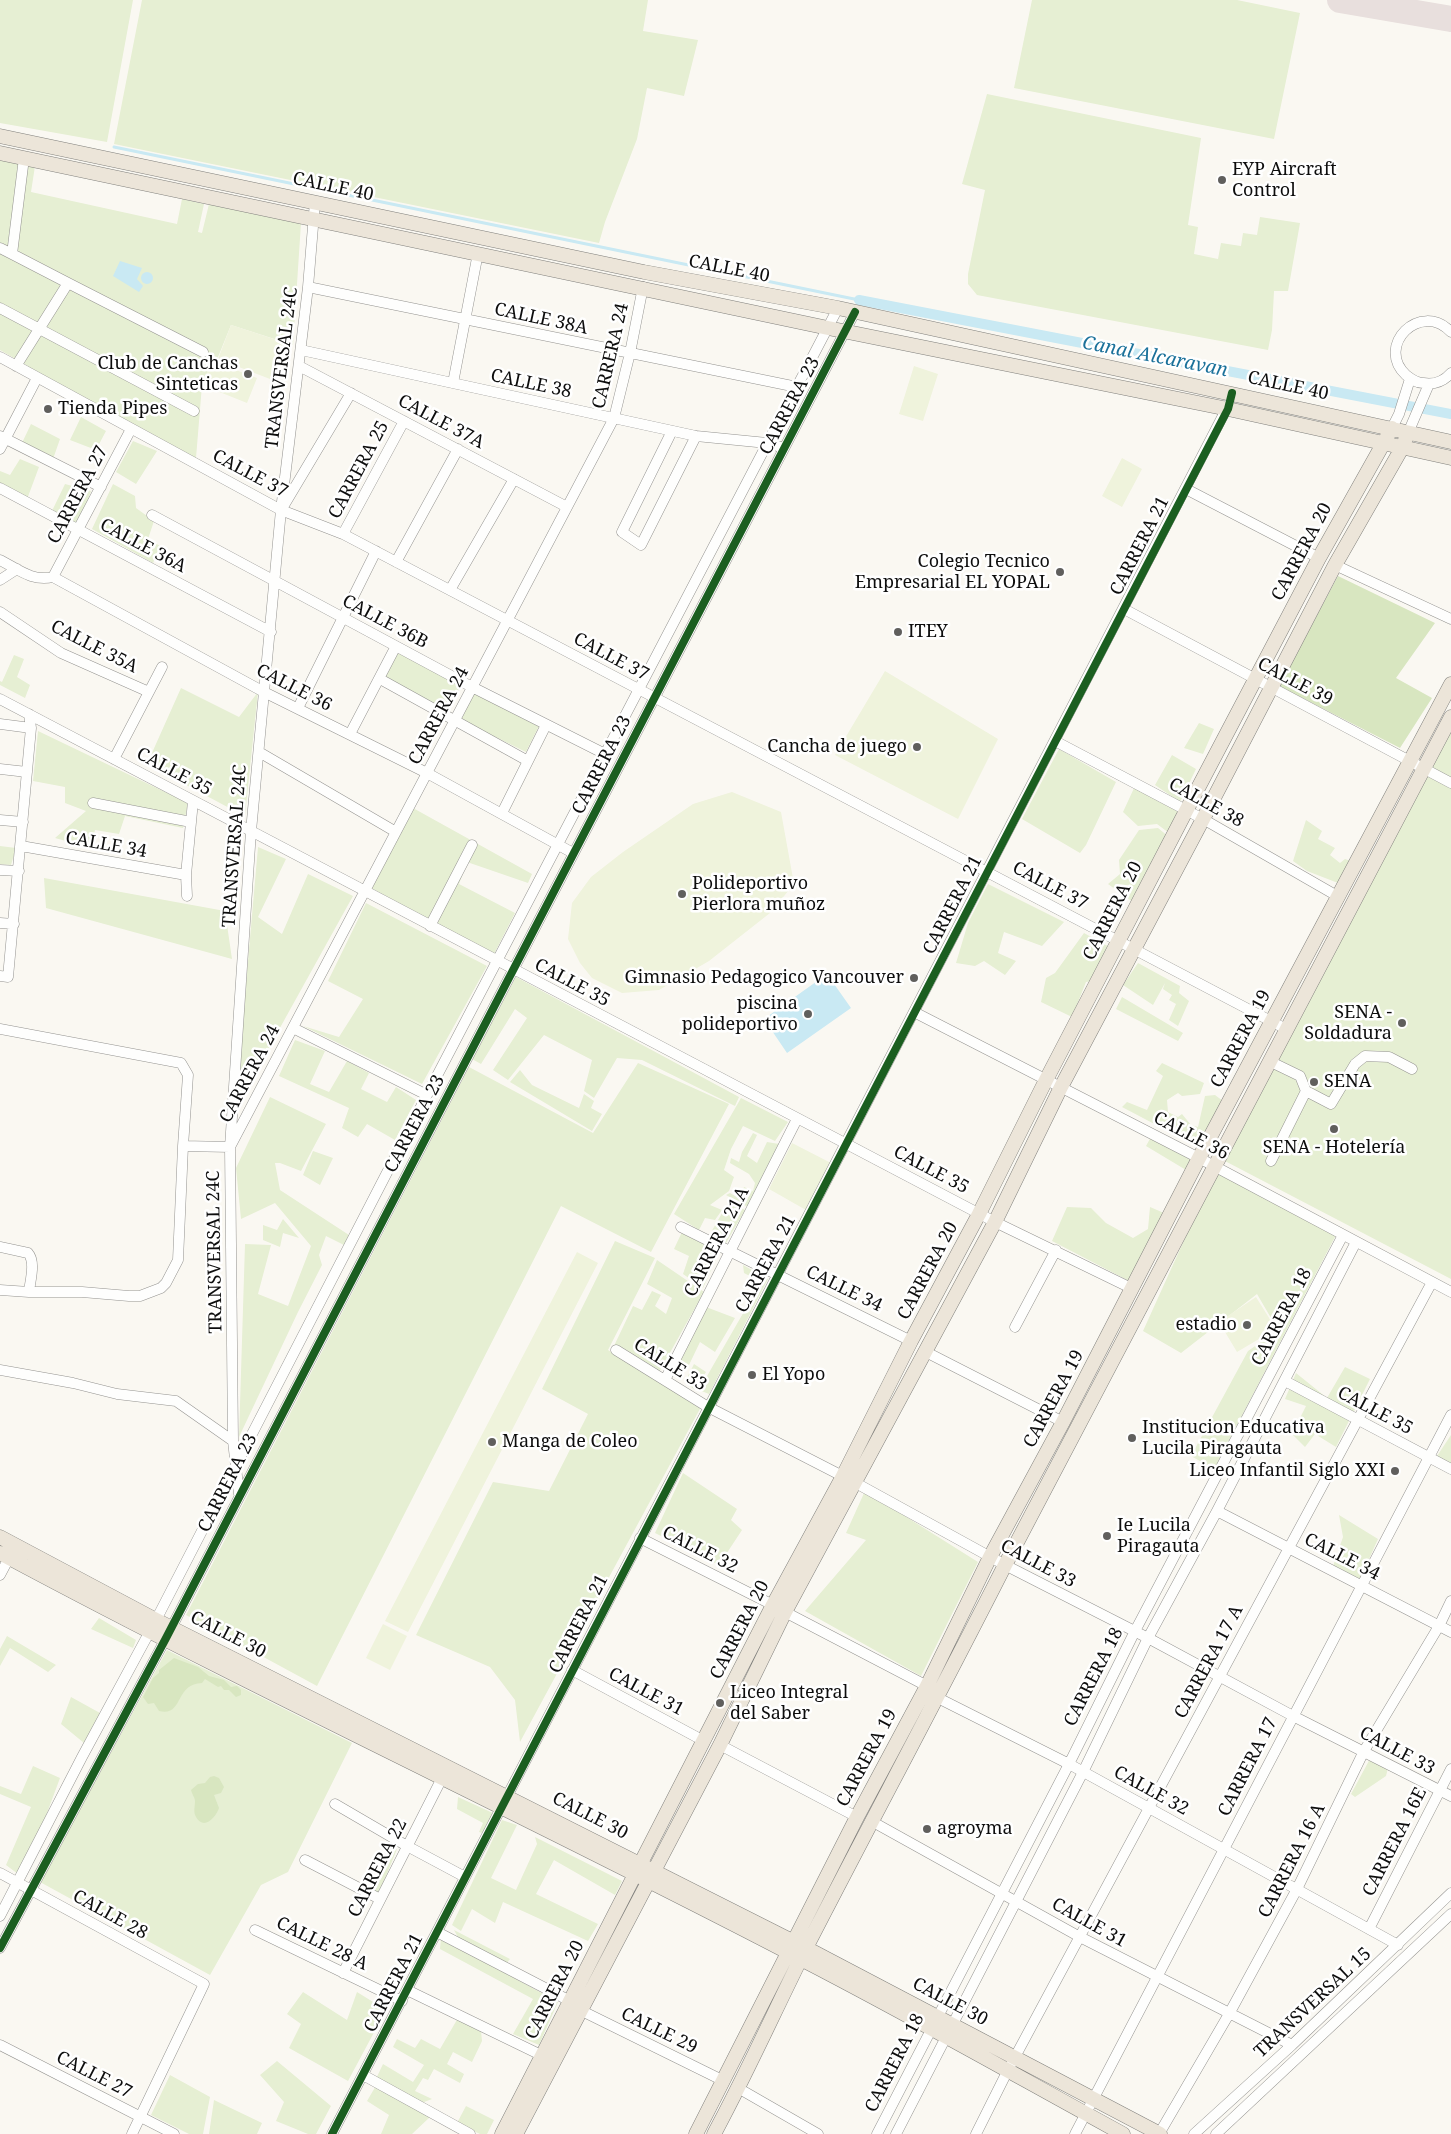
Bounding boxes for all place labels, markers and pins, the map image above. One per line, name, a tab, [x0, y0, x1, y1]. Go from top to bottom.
place label: EYP Aircraft Control	[1232, 159, 1337, 202]
marker: EYP Aircraft Control	[1216, 174, 1228, 186]
place label: Club de Canchas Sinteticas	[98, 353, 238, 396]
marker: Club de Canchas Sinteticas	[242, 368, 254, 380]
place label: Tienda Pipes	[58, 398, 167, 420]
marker: Tienda Pipes	[42, 403, 54, 415]
place label: Colegio Tecnico Empresarial EL YOPAL	[855, 551, 1050, 594]
marker: Colegio Tecnico Empresarial EL YOPAL	[1054, 566, 1066, 578]
place label: ITEY	[908, 621, 948, 643]
marker: ITEY	[892, 626, 904, 638]
place label: Cancha de juego	[767, 736, 907, 758]
marker: Cancha de juego	[911, 741, 923, 753]
place label: Polideportivo Pierlora muñoz	[692, 873, 825, 916]
marker: Polideportivo Pierlora muñoz	[676, 888, 688, 900]
place label: Gimnasio Pedagogico Vancouver	[625, 967, 904, 989]
marker: Gimnasio Pedagogico Vancouver	[908, 972, 920, 984]
place label: piscina polideportivo	[682, 993, 798, 1036]
place label: SENA - Soldadura	[1304, 1002, 1392, 1044]
marker: piscina polideportivo	[802, 1008, 814, 1020]
marker: SENA - Soldadura	[1396, 1017, 1408, 1029]
place label: SENA	[1324, 1071, 1371, 1093]
marker: SENA	[1308, 1076, 1320, 1088]
marker: SENA - Hotelería	[1328, 1123, 1340, 1135]
place label: SENA - Hotelería	[1263, 1137, 1405, 1159]
place label: estadio	[1176, 1314, 1237, 1336]
marker: estadio	[1241, 1319, 1253, 1331]
place label: El Yopo	[762, 1364, 825, 1386]
marker: El Yopo	[746, 1369, 758, 1381]
place label: Institucion Educativa Lucila Piragauta	[1142, 1417, 1325, 1460]
place label: Manga de Coleo	[502, 1431, 638, 1453]
marker: Institucion Educativa Lucila Piragauta	[1126, 1432, 1138, 1444]
marker: Manga de Coleo	[486, 1436, 498, 1448]
place label: Liceo Infantil Siglo XXI	[1189, 1460, 1385, 1482]
marker: Liceo Infantil Siglo XXI	[1389, 1465, 1401, 1477]
place label: Ie Lucila Piragauta	[1117, 1515, 1200, 1558]
marker: Ie Lucila Piragauta	[1101, 1530, 1113, 1542]
place label: Liceo Integral del Saber	[730, 1682, 848, 1725]
marker: Liceo Integral del Saber	[714, 1697, 726, 1709]
place label: agroyma	[937, 1818, 1013, 1840]
marker: agroyma	[921, 1823, 933, 1835]

